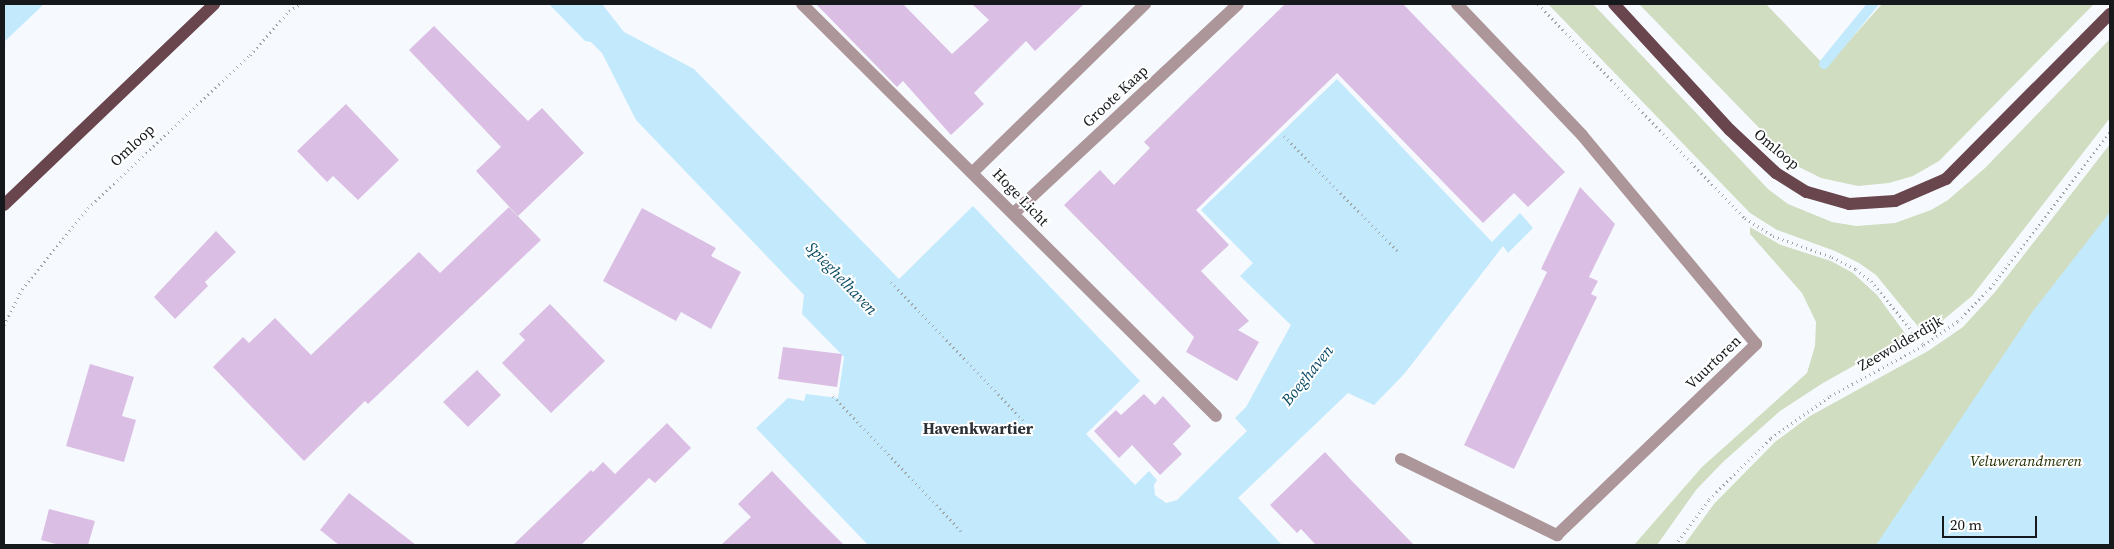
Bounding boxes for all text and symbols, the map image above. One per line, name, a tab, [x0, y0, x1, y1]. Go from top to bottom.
street label: Groote Kaap	[1079, 61, 1151, 131]
street label: Omloop	[106, 120, 158, 170]
street label: Omloop	[1751, 125, 1803, 173]
street label: Hoge Licht	[989, 165, 1053, 229]
water label: Spieghelhaven	[802, 237, 882, 319]
street label: Zeewolderdijk	[1854, 312, 1946, 374]
street label: Vuurtoren	[1682, 331, 1744, 393]
water label: Boeghaven	[1277, 341, 1337, 409]
district label: Havenkwartier	[923, 418, 1033, 438]
park label: Veluwerandmeren	[1970, 452, 2082, 470]
scale bar	[1944, 506, 2039, 538]
text: 20 m	[1950, 514, 1982, 535]

